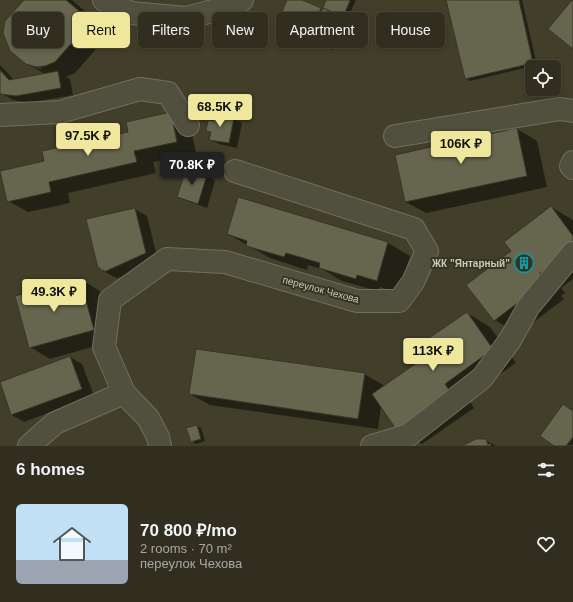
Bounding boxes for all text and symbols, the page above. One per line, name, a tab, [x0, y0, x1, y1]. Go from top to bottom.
chip: Buy	[12, 12, 64, 48]
chip: Rent	[72, 12, 130, 48]
chip: Filters	[138, 12, 204, 48]
chip: New	[212, 12, 268, 48]
chip: Apartment	[276, 12, 368, 48]
chip: House	[376, 12, 445, 48]
map controls	[525, 60, 561, 96]
button: locate	[525, 60, 561, 96]
pin: 68.5K ₽	[183, 94, 257, 128]
text: 68.5K ₽	[197, 99, 243, 114]
pin: 97.5K ₽	[51, 123, 125, 157]
text: 97.5K ₽	[65, 128, 111, 143]
pin: 106K ₽	[428, 131, 494, 165]
text: 106K ₽	[440, 136, 482, 151]
pin: 70.8K ₽	[155, 152, 229, 186]
text: 70.8K ₽	[169, 157, 215, 172]
building icon: ЖК "Янтарный"	[513, 252, 535, 274]
place label: ЖК "Янтарный"	[431, 258, 510, 269]
street label: переулок Чехова	[281, 274, 361, 305]
pin: 49.3K ₽	[17, 279, 91, 313]
text: 49.3K ₽	[31, 284, 77, 299]
pin: 113K ₽	[400, 338, 466, 372]
text: 113K ₽	[412, 343, 454, 358]
icon: filters	[535, 459, 557, 481]
text: 6 homes	[16, 460, 85, 479]
icon: home	[48, 520, 96, 568]
text: 70 800 ₽/mo	[140, 521, 237, 540]
icon: heart	[535, 533, 557, 555]
text: 2 rooms · 70 m²	[140, 541, 232, 556]
text: переулок Чехова	[140, 556, 242, 571]

